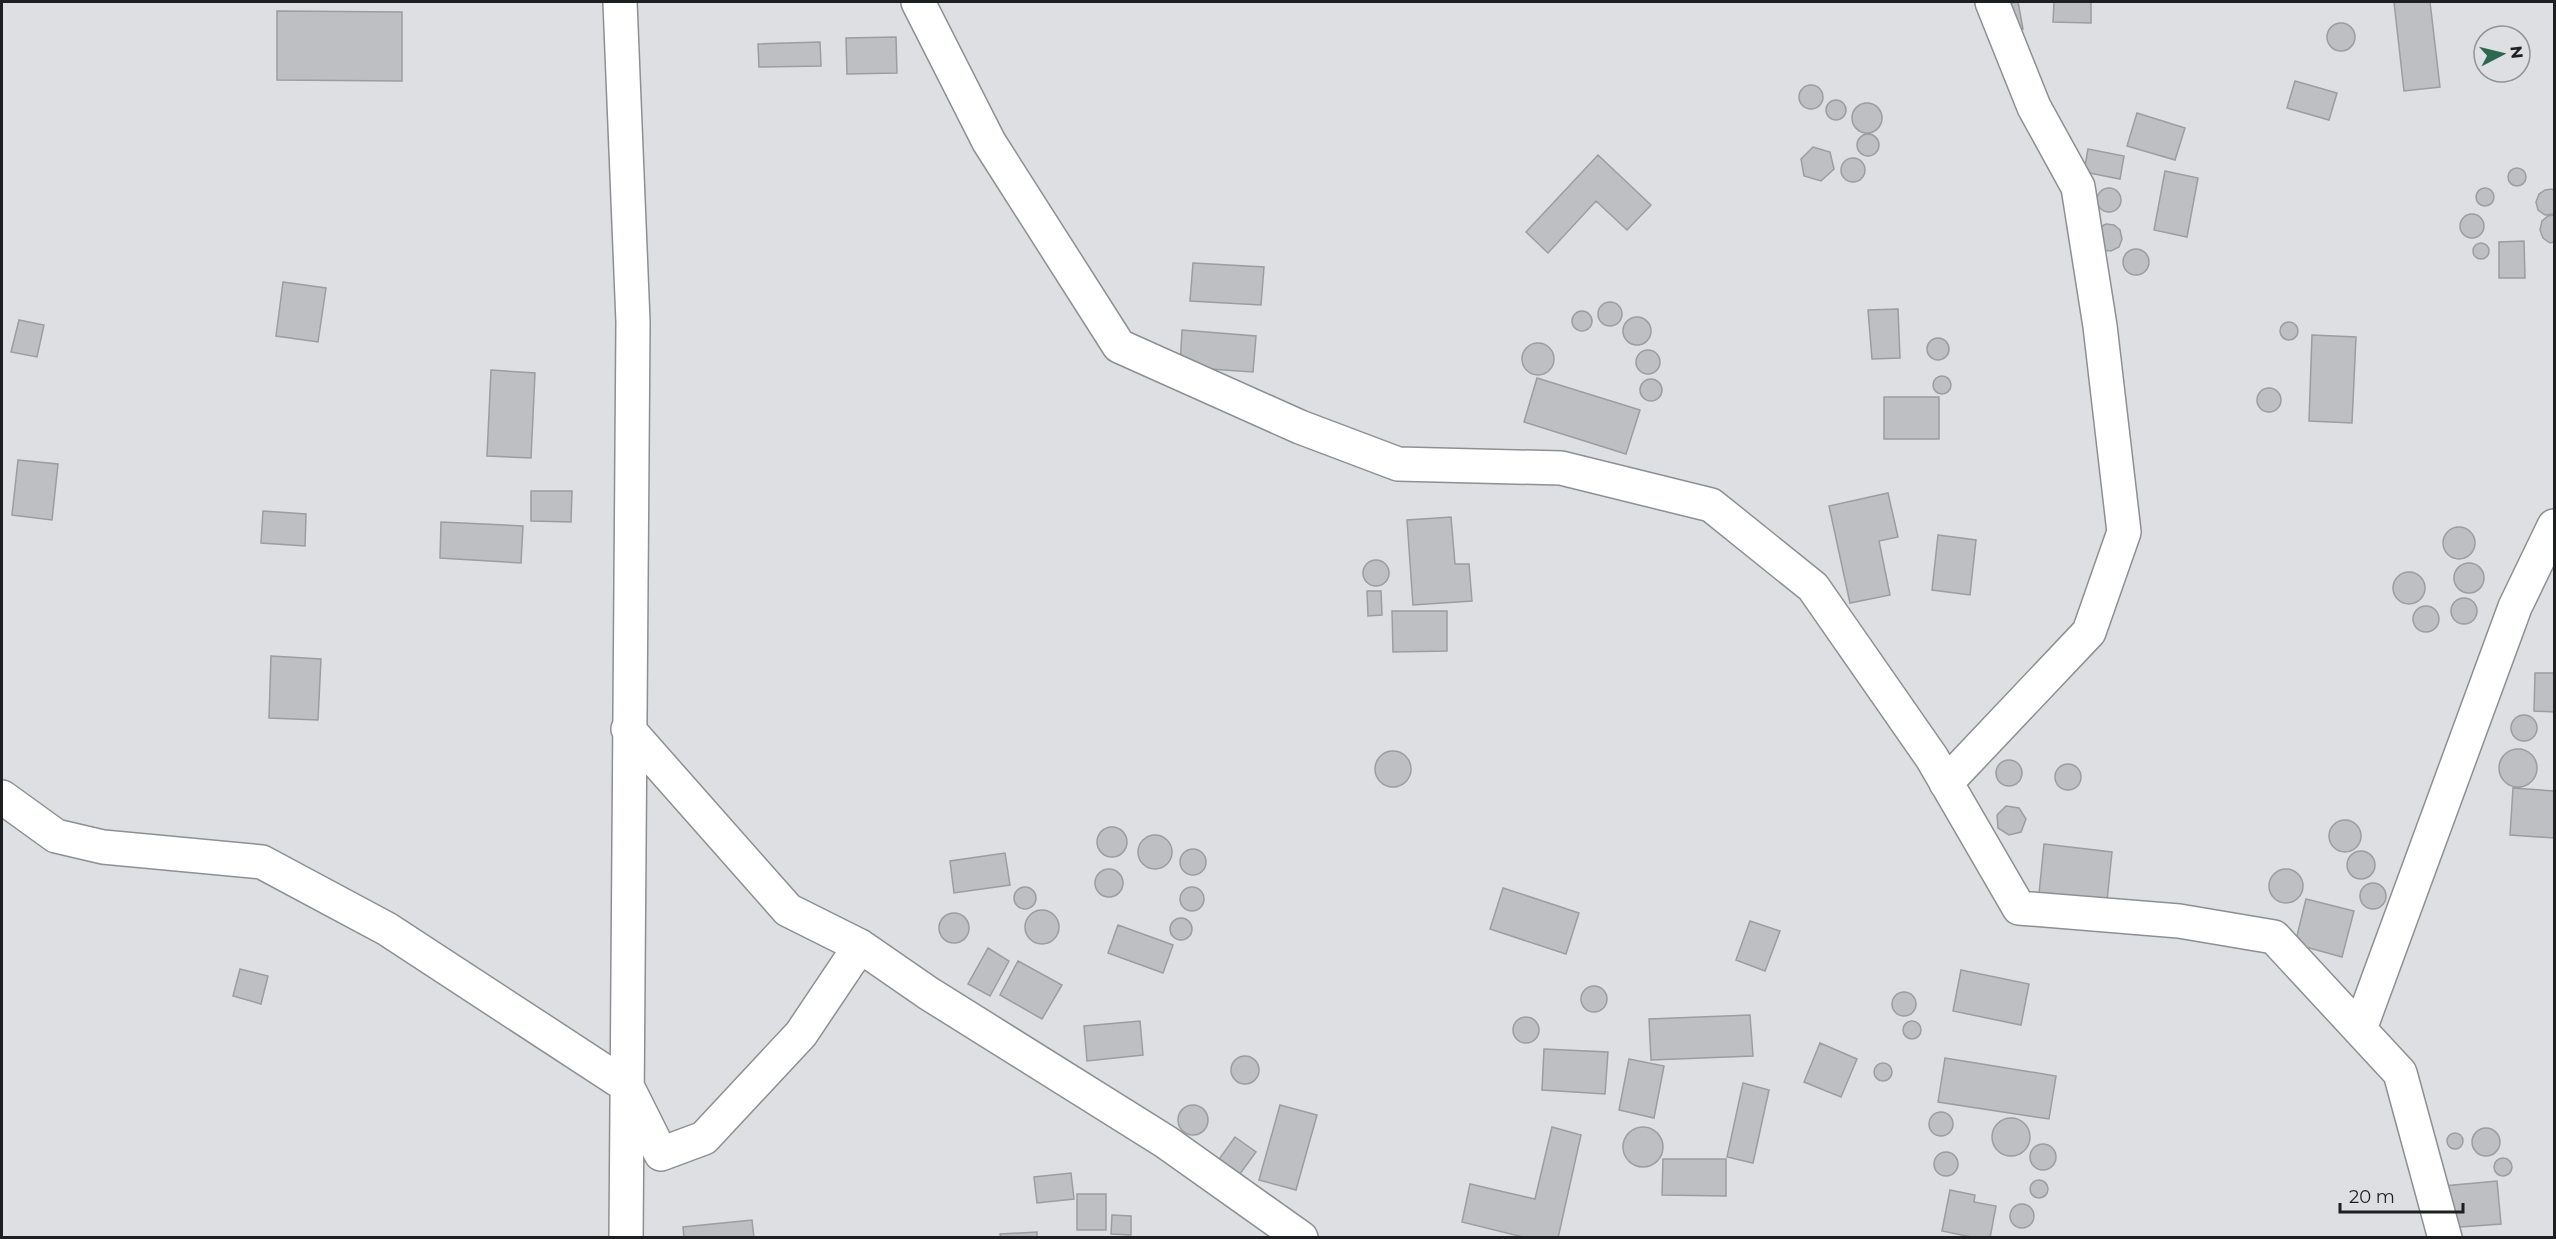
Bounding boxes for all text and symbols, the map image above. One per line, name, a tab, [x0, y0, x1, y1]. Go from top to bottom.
north arrow	[2472, 24, 2532, 84]
text: N	[2506, 45, 2527, 60]
scale bar	[2340, 1176, 2463, 1214]
text: 20 m	[2349, 1186, 2395, 1208]

